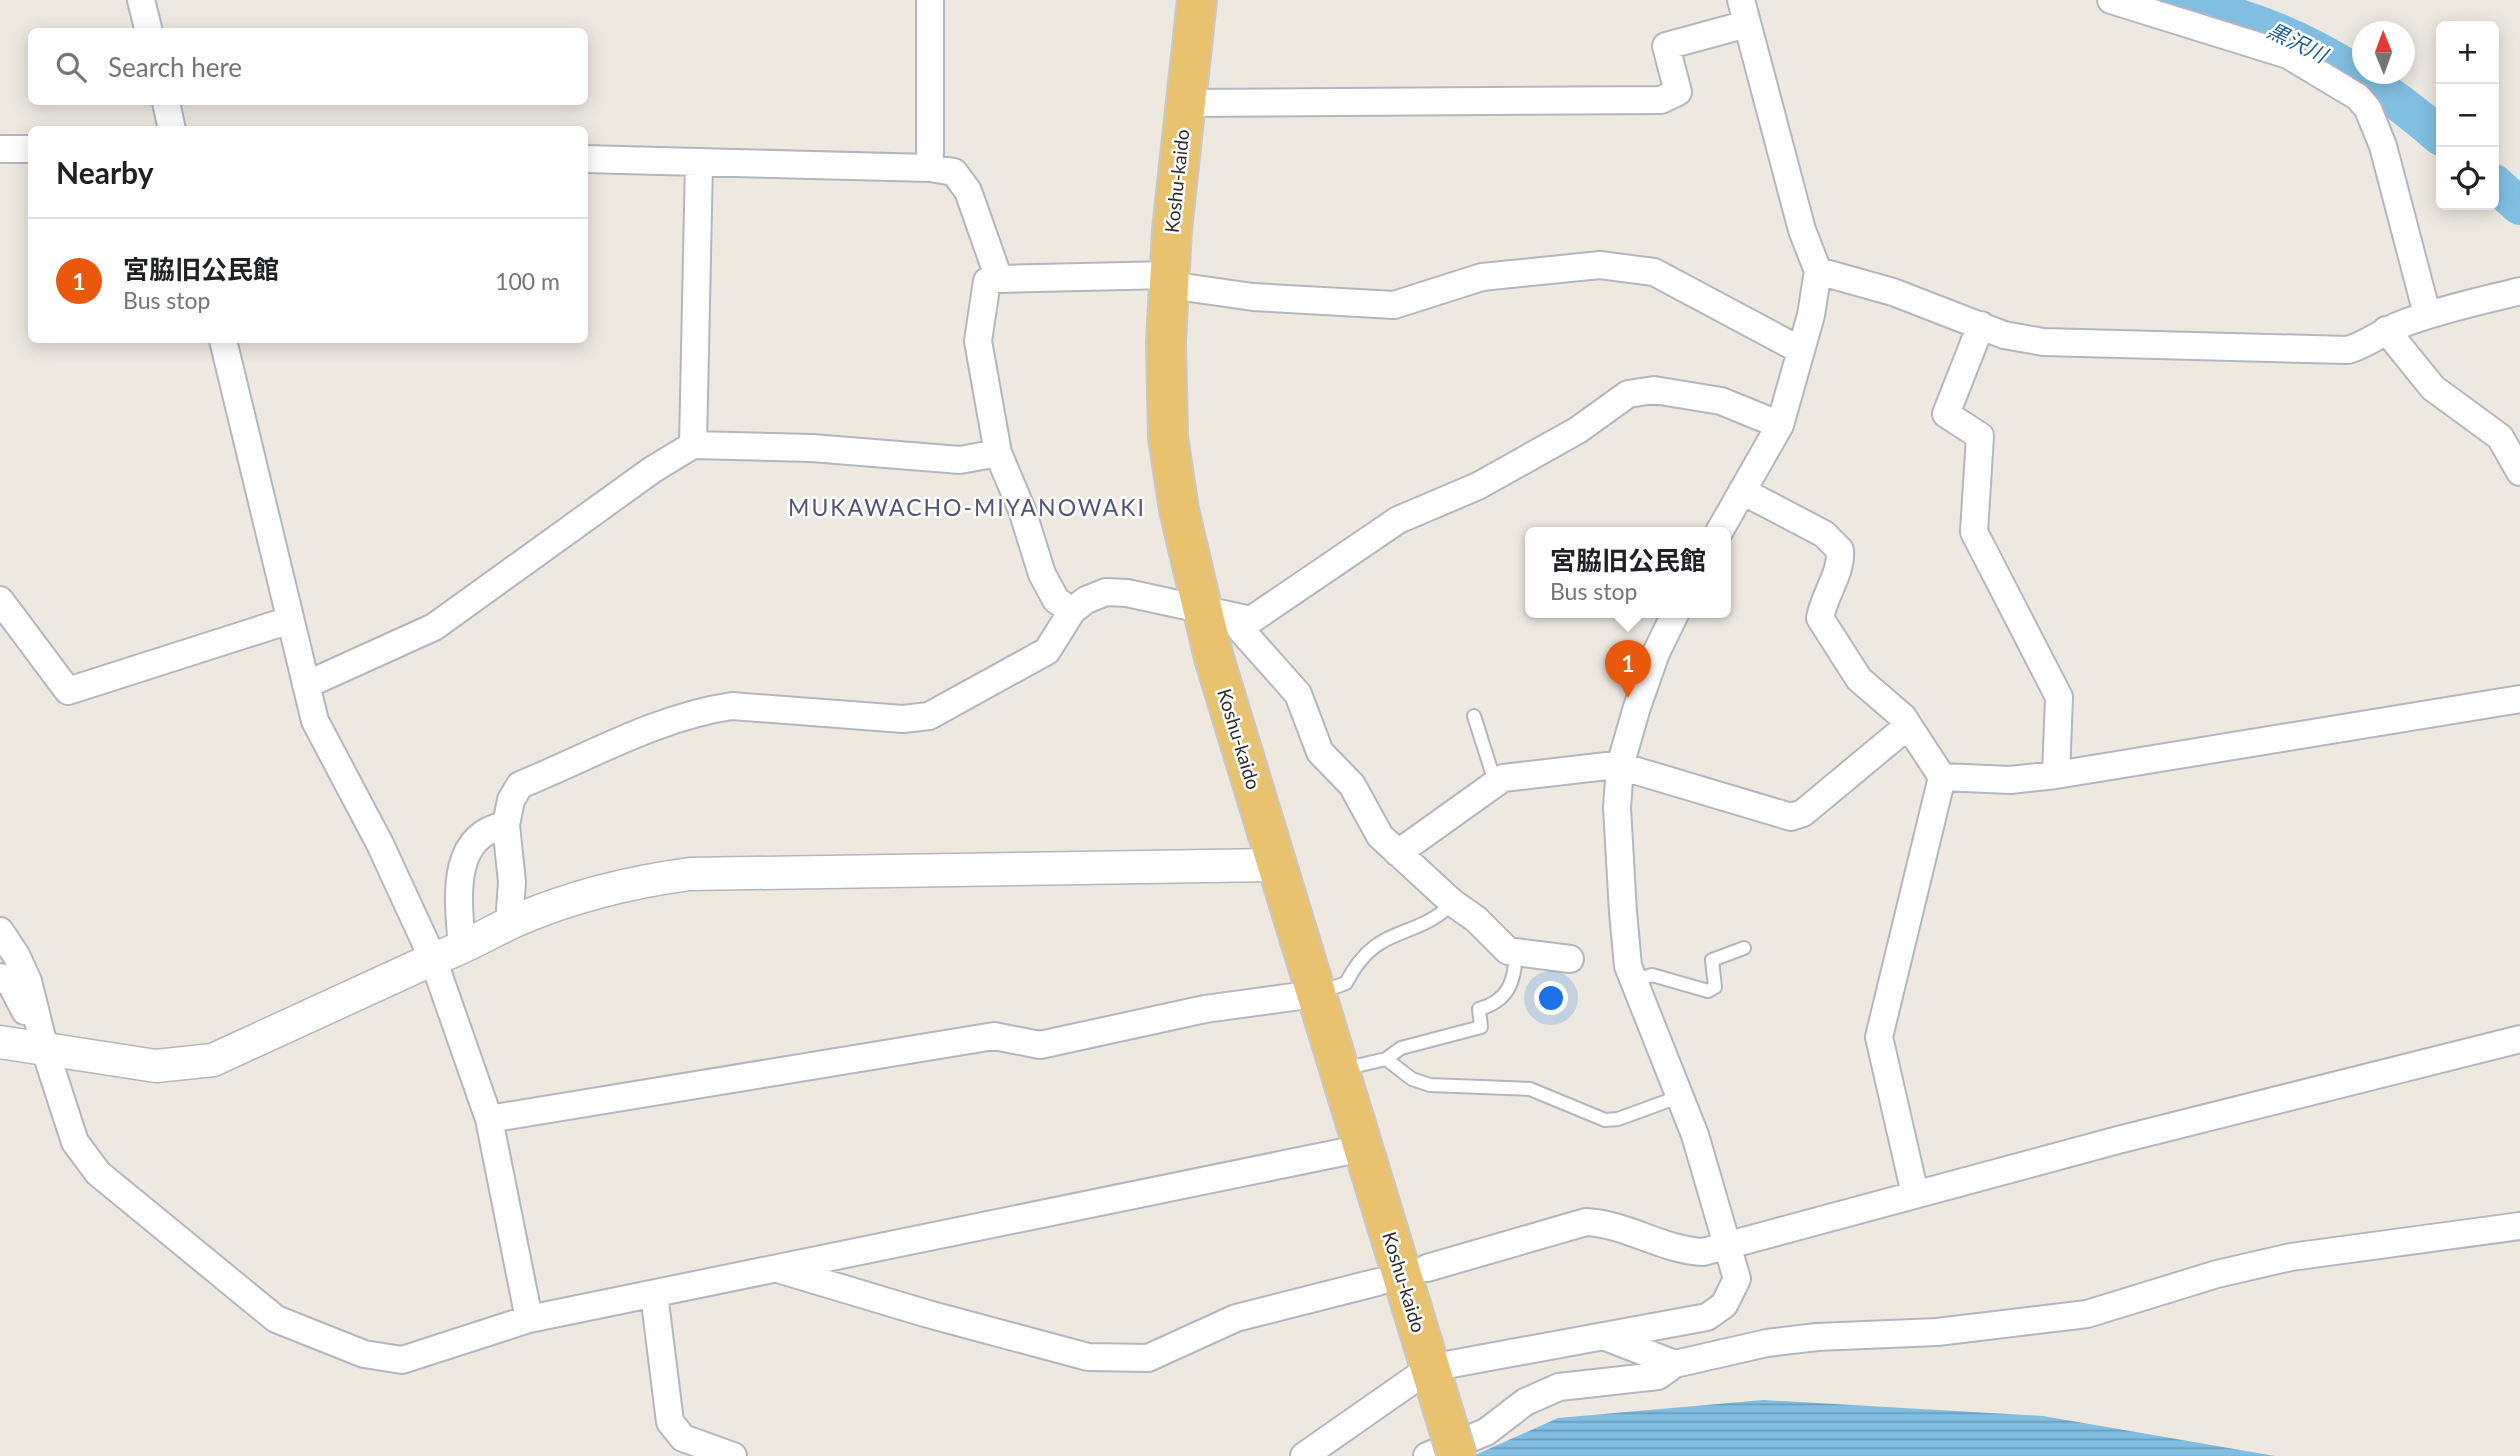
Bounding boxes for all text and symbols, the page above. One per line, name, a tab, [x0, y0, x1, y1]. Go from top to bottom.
water label: 黒沢川	[2264, 17, 2333, 68]
north arrow	[2352, 21, 2415, 84]
map controls	[2436, 21, 2499, 210]
button: +	[2436, 21, 2499, 84]
search box	[28, 28, 588, 105]
icon: search	[52, 48, 90, 86]
text: Search here	[108, 51, 242, 83]
button: −	[2436, 84, 2499, 147]
street label: Koshu-kaido	[1160, 128, 1193, 234]
button: locate	[2436, 147, 2499, 210]
text: Nearby	[56, 154, 154, 190]
text: 宮脇旧公民館	[123, 253, 279, 285]
text: 1	[72, 267, 86, 295]
text: 100 m	[495, 267, 560, 295]
text: Bus stop	[123, 286, 210, 314]
district label: MUKAWACHO-MIYANOWAKI	[788, 493, 1146, 521]
popup	[1525, 527, 1731, 618]
text: 宮脇旧公民館	[1550, 544, 1706, 576]
text: Bus stop	[1550, 577, 1637, 605]
pin: 1	[1605, 640, 1651, 698]
street label: Koshu-kaido	[1213, 686, 1266, 792]
your location	[1534, 981, 1568, 1015]
street label: Koshu-kaido	[1378, 1229, 1431, 1335]

